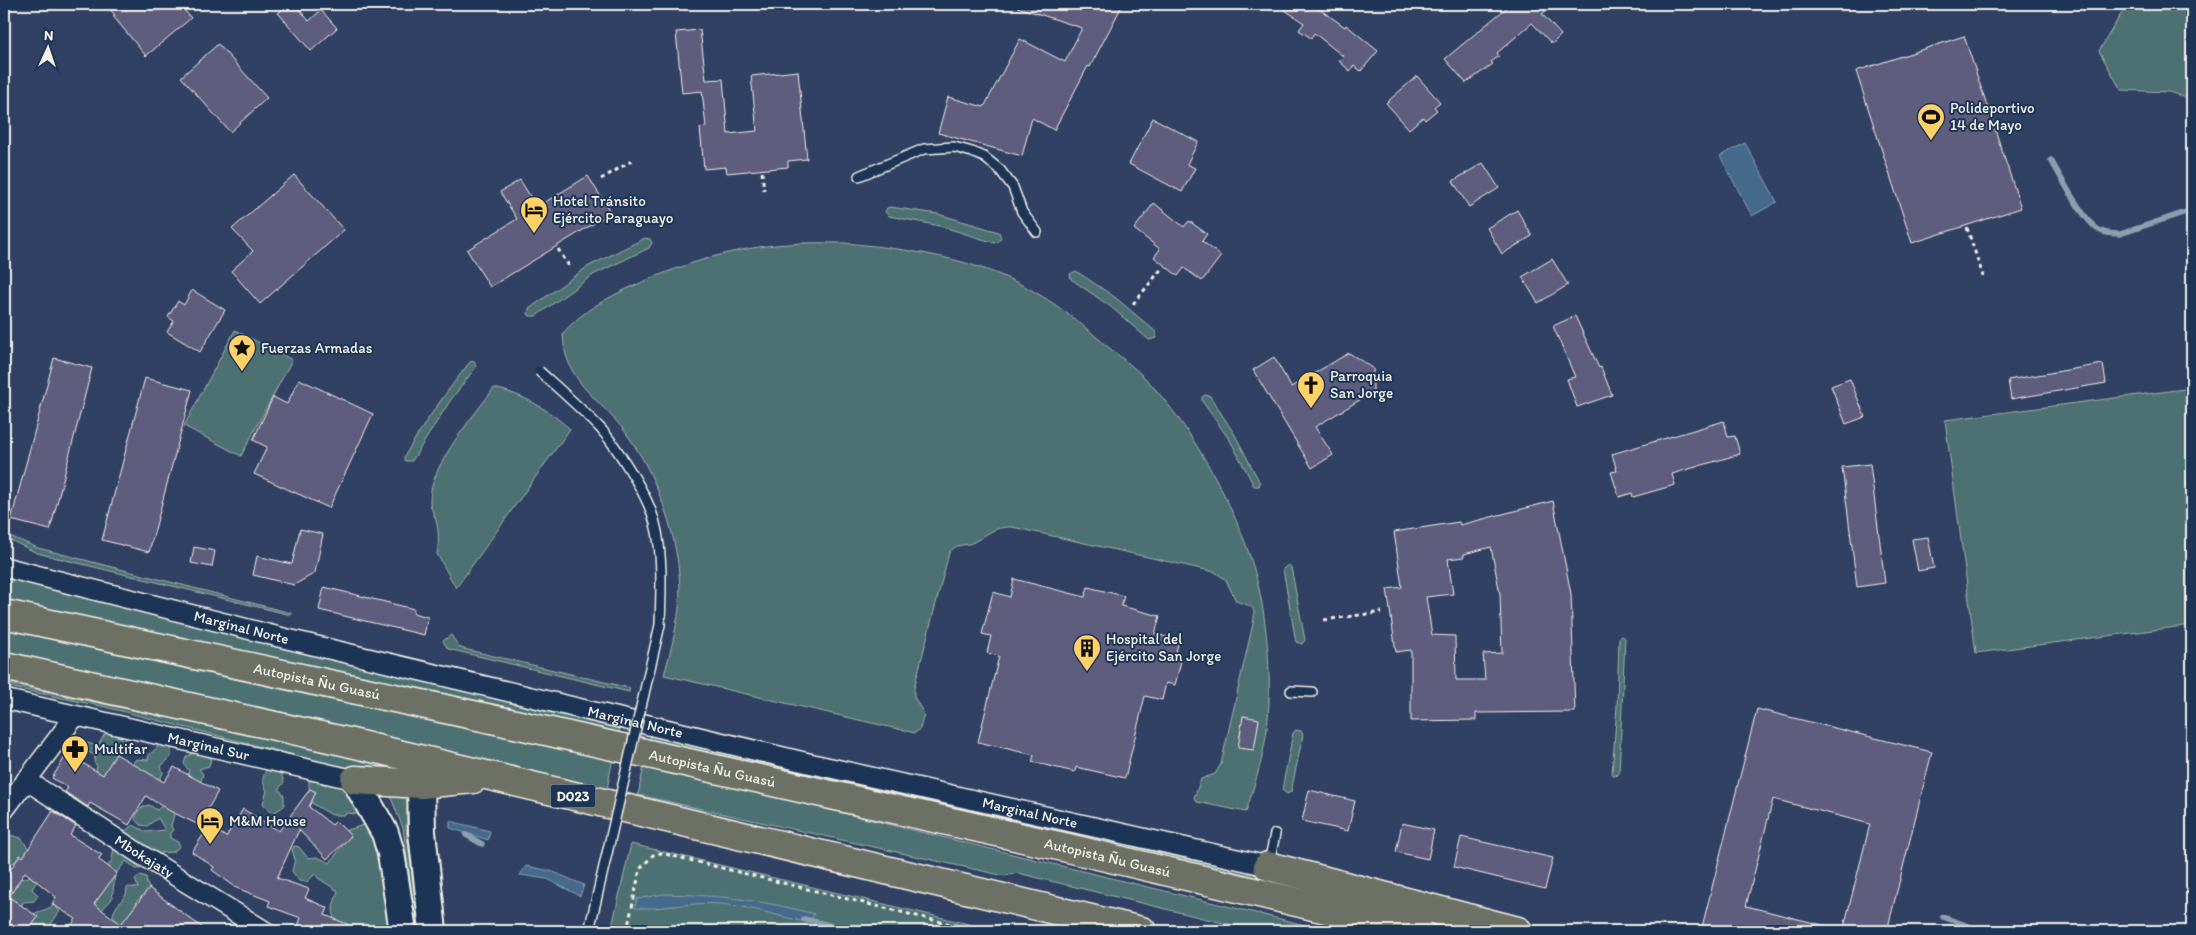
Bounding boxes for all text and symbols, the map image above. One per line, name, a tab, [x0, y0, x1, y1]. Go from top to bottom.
north arrow	[22, 22, 72, 72]
text: N	[43, 27, 54, 44]
place label: Polideportivo 14 de Mayo	[1950, 99, 2035, 134]
sports icon: Polideportivo 14 de Mayo	[1916, 102, 1946, 141]
place label: Hotel Tránsito Ejército Paraguayo	[553, 192, 674, 227]
hotel icon: Hotel Tránsito Ejército Paraguayo	[519, 195, 549, 234]
place icon: Fuerzas Armadas	[227, 333, 257, 372]
place label: Fuerzas Armadas	[261, 339, 373, 357]
place label: Parroquia San Jorge	[1330, 367, 1393, 402]
church icon: Parroquia San Jorge	[1296, 370, 1326, 409]
street label: Marginal Norte	[192, 607, 291, 648]
place label: Hospital del Ejército San Jorge	[1106, 630, 1221, 665]
building icon: Hospital del Ejército San Jorge	[1072, 633, 1102, 672]
street label: Autopista Ñu Guasú	[252, 659, 382, 704]
street label: Marginal Norte	[586, 702, 685, 742]
street label: Marginal Sur	[166, 728, 252, 764]
pharmacy icon: Multifar	[60, 734, 90, 773]
place label: Multifar	[94, 740, 147, 758]
street label: Autopista Ñu Guasú	[647, 745, 777, 791]
road number: D023	[550, 784, 596, 808]
street label: Marginal Norte	[981, 793, 1079, 832]
hotel icon: M&M House	[195, 806, 225, 845]
place label: M&M House	[229, 812, 306, 830]
street label: Mbokajaty	[111, 831, 177, 882]
street label: Autopista Ñu Guasú	[1043, 834, 1172, 881]

